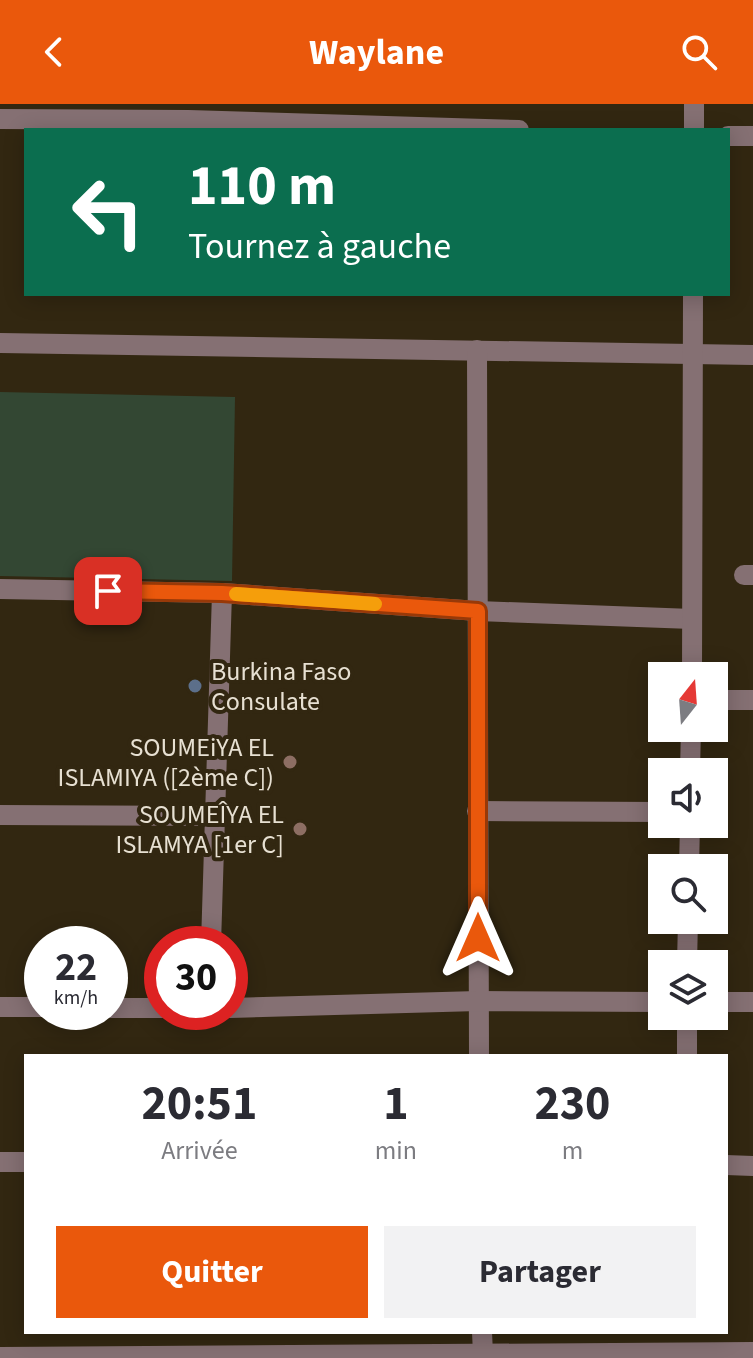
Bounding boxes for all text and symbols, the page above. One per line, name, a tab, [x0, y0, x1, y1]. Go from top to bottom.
text: Waylane	[309, 27, 444, 78]
icon: back	[32, 30, 76, 74]
icon: search	[677, 30, 721, 74]
text: 110 m	[188, 147, 336, 226]
icon: left	[56, 160, 160, 264]
text: Tournez à gauche	[188, 221, 451, 272]
pin	[74, 557, 142, 625]
icon: arrive	[86, 569, 130, 613]
place label: Burkina Faso Consulate	[211, 653, 351, 720]
north arrow	[648, 662, 728, 742]
map controls	[648, 662, 728, 1030]
marker: Burkina Faso Consulate	[186, 677, 204, 695]
place label: SOUMEiYA EL ISLAMIYA ([2ème C])	[58, 729, 274, 796]
marker: SOUMEiYA EL ISLAMIYA ([2ème C])	[281, 753, 299, 771]
button: sound	[648, 758, 728, 838]
place label: SOUMEÎYA EL ISLAMYA [1er C]	[116, 796, 284, 863]
marker: SOUMEÎYA EL ISLAMYA [1er C]	[291, 820, 309, 838]
button: search	[648, 854, 728, 934]
position arrow	[436, 896, 520, 980]
speed limit sign: 30	[144, 926, 248, 1030]
text: 22	[55, 939, 97, 996]
button: layers	[648, 950, 728, 1030]
text: km/h	[54, 984, 98, 1012]
text: 20:51	[141, 1070, 257, 1138]
text: 1	[383, 1070, 409, 1138]
text: 230	[534, 1070, 610, 1138]
text: Arrivée	[161, 1132, 238, 1169]
text: min	[375, 1132, 417, 1169]
text: m	[562, 1132, 583, 1169]
button: Quitter	[56, 1226, 368, 1318]
button: Partager	[384, 1226, 696, 1318]

